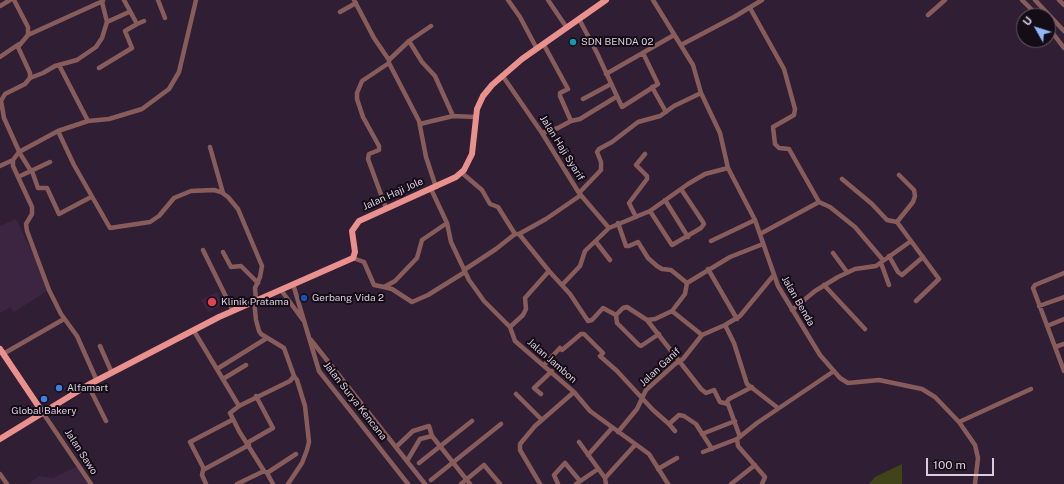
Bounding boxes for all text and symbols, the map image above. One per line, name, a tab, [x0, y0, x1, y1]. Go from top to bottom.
north arrow	[1016, 8, 1056, 48]
text: U	[1020, 14, 1035, 28]
place label: SDN BENDA 02	[581, 36, 653, 48]
marker: SDN BENDA 02	[568, 37, 578, 47]
street label: Jalan Haji Syarif	[537, 113, 587, 183]
street label: Jalan Haji Jole	[361, 175, 425, 213]
street label: Jalan Benda	[779, 274, 817, 328]
place label: Gerbang Vida 2	[312, 292, 384, 304]
marker: Gerbang Vida 2	[299, 293, 309, 303]
marker: Klinik Pratama	[206, 296, 218, 308]
place label: Klinik Pratama	[221, 296, 289, 308]
street label: Jalan Jambon	[525, 336, 579, 386]
street label: Jalan Ganif	[637, 345, 683, 389]
street label: Jalan Surya Kencana	[321, 359, 389, 443]
place label: Alfamart	[67, 382, 108, 394]
marker: Alfamart	[54, 383, 64, 393]
marker: Global Bakery	[39, 394, 49, 404]
place label: Global Bakery	[11, 405, 77, 417]
street label: Jalan Sawo	[62, 427, 100, 477]
scale bar	[928, 450, 996, 476]
text: 100 m	[933, 458, 966, 472]

